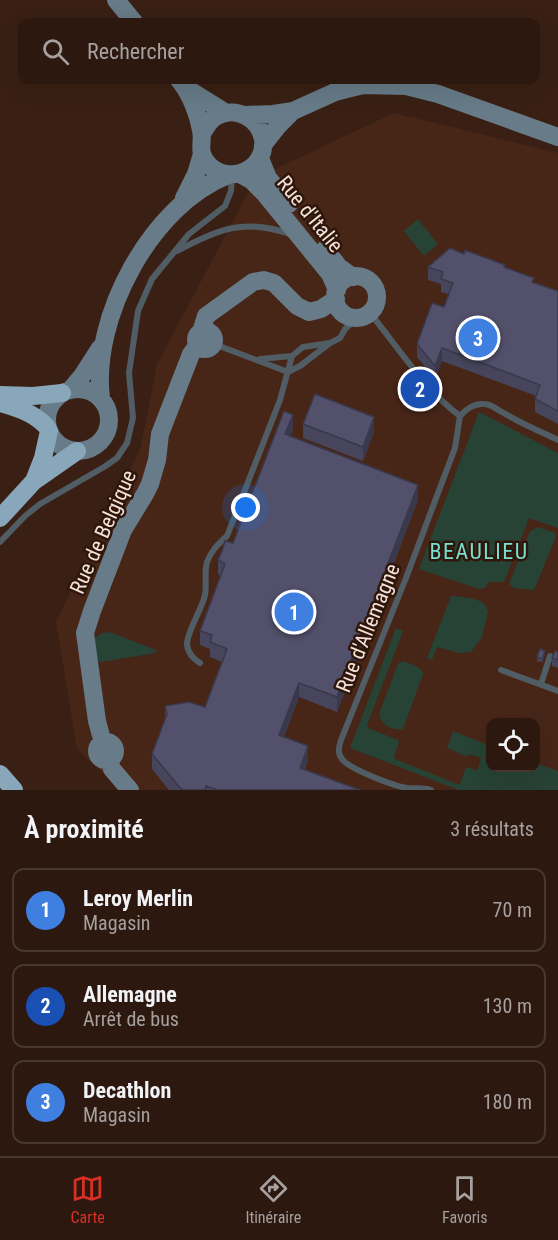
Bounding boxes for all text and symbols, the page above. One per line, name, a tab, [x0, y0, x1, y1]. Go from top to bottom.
search box	[18, 18, 540, 84]
icon: search	[39, 35, 72, 68]
text: Rechercher	[87, 39, 184, 64]
street label: Rue d'Italie	[272, 171, 348, 257]
pin: 3	[458, 316, 498, 360]
pin: 2	[400, 366, 440, 412]
street label: Rue de Belgique	[65, 466, 141, 598]
your location	[231, 493, 260, 522]
district label: BEAULIEU	[429, 539, 529, 564]
street label: Rue d'Allemagne	[331, 560, 405, 696]
pin: 1	[274, 590, 314, 634]
map controls	[486, 718, 540, 772]
button: locate	[486, 718, 540, 772]
text: À proximité	[24, 814, 144, 844]
text: 3 résultats	[450, 817, 534, 841]
text: Leroy Merlin	[83, 886, 193, 911]
text: 1	[40, 898, 51, 922]
text: 70 m	[493, 898, 532, 922]
text: Magasin	[83, 911, 151, 935]
text: Allemagne	[83, 982, 177, 1007]
text: 2	[40, 994, 51, 1018]
text: 130 m	[483, 994, 532, 1018]
text: Arrêt de bus	[83, 1007, 179, 1031]
text: Decathlon	[83, 1078, 171, 1103]
text: 3	[40, 1090, 51, 1114]
text: 180 m	[483, 1090, 532, 1114]
text: Magasin	[83, 1103, 151, 1127]
tab: Carte	[70, 1172, 105, 1227]
tab: Itinéraire	[245, 1172, 301, 1227]
tab: Favoris	[442, 1172, 488, 1227]

